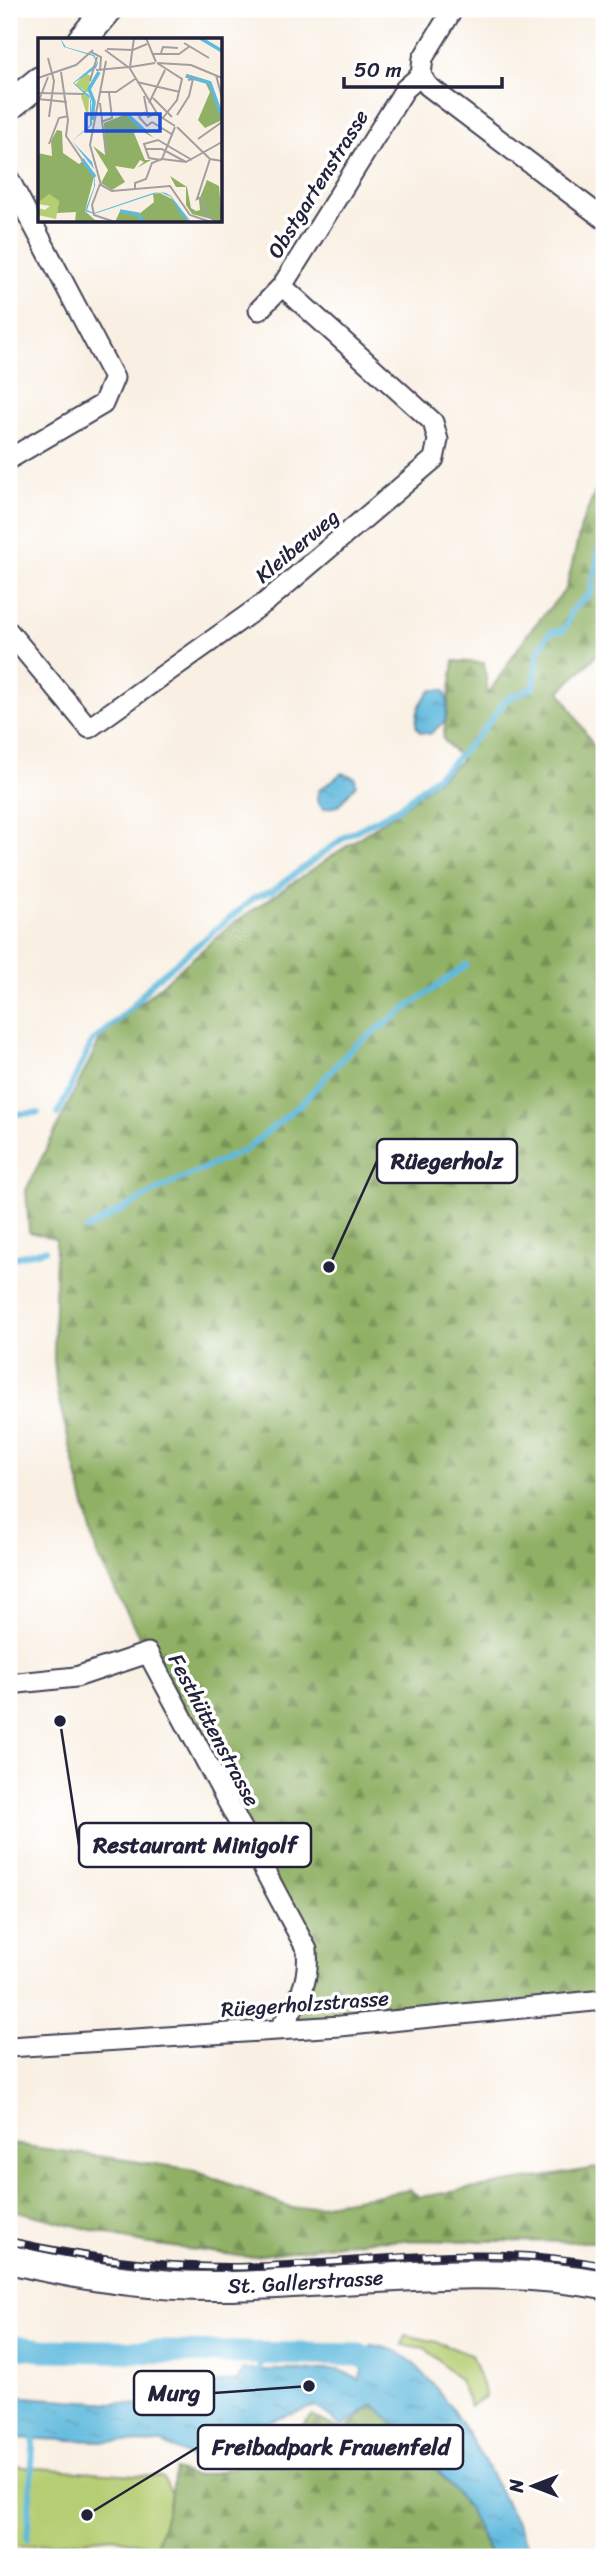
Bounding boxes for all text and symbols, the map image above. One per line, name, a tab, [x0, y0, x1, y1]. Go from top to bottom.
inset map	[38, 38, 222, 222]
scale bar	[344, 46, 501, 90]
text: 50 m	[354, 51, 402, 89]
street label: Obstgartenstrasse	[257, 102, 379, 266]
street label: Kleiberweg	[246, 499, 348, 593]
callout: Rüegerholz	[377, 1139, 517, 1183]
text: Rüegerholz	[390, 1141, 504, 1182]
street label: Festhüttenstrasse	[158, 1646, 271, 1814]
callout: Restaurant Minigolf	[79, 1823, 311, 1867]
text: Restaurant Minigolf	[92, 1825, 300, 1866]
street label: Rüegerholzstrasse	[220, 1979, 390, 2029]
street label: St. Gallerstrasse	[227, 2258, 385, 2305]
callout: Murg	[134, 2371, 214, 2415]
text: Murg	[147, 2373, 200, 2414]
callout: Freibadpark Frauenfeld	[198, 2425, 463, 2469]
text: Freibadpark Frauenfeld	[211, 2427, 452, 2468]
north arrow	[498, 2450, 568, 2520]
text: N	[500, 2479, 533, 2494]

